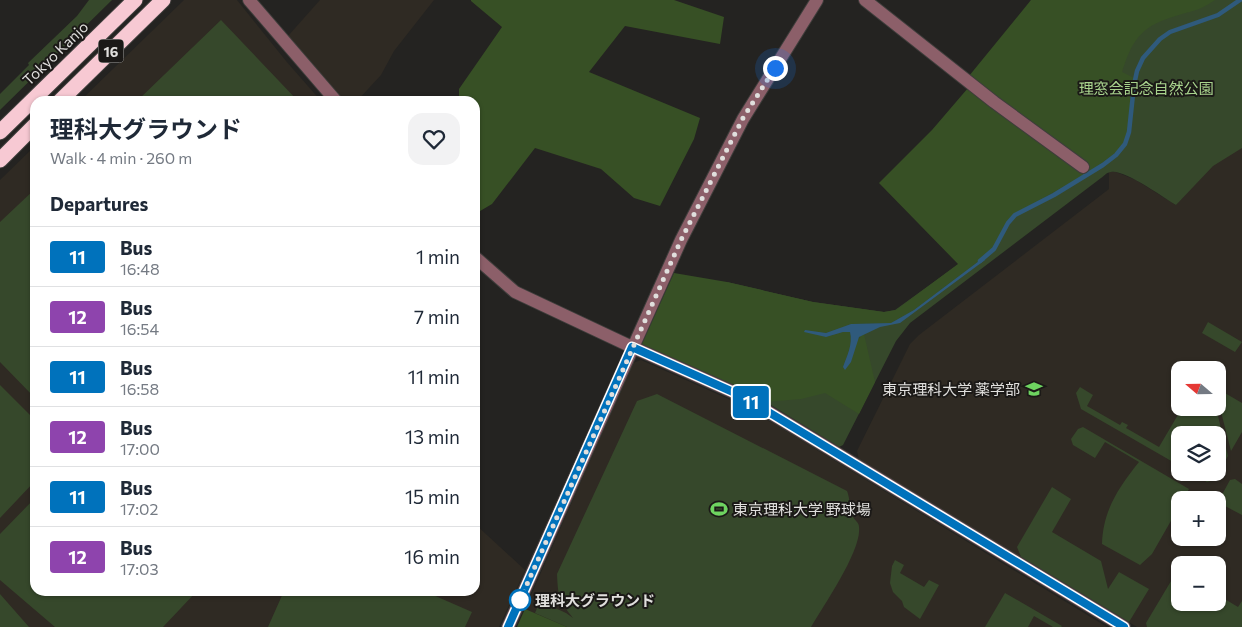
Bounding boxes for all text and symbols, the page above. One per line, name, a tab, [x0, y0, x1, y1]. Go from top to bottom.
street label: Tokyo Kanjo	[18, 17, 92, 89]
road number: 16	[98, 40, 124, 62]
your location	[763, 56, 788, 81]
park label: 理窓会記念自然公園	[1078, 79, 1214, 97]
button: heart	[408, 113, 460, 165]
text: 理科大グラウンド	[50, 114, 242, 143]
text: Walk · 4 min · 260 m	[50, 148, 192, 167]
text: Departures	[50, 192, 148, 215]
text: Bus	[120, 236, 152, 259]
text: 1 min	[416, 245, 460, 268]
text: 11	[69, 246, 86, 268]
text: 16:48	[120, 259, 160, 278]
text: Bus	[120, 296, 152, 319]
text: 7 min	[414, 305, 460, 328]
text: 12	[68, 306, 87, 328]
text: 16:54	[120, 319, 159, 338]
text: Bus	[120, 356, 152, 379]
north arrow	[1171, 361, 1226, 416]
map controls	[1171, 361, 1226, 611]
text: 11 min	[408, 365, 460, 388]
text: 11	[69, 366, 86, 388]
text: 16:58	[120, 379, 159, 398]
school or university icon: 東京理科大学 薬学部	[1024, 379, 1044, 399]
place label: 東京理科大学 薬学部	[882, 380, 1020, 398]
line badge: 11	[728, 386, 774, 418]
text: 11	[743, 391, 759, 413]
text: Bus	[120, 416, 152, 439]
text: 13 min	[405, 425, 460, 448]
text: 12	[68, 426, 87, 448]
button: layers	[1171, 426, 1226, 481]
text: 17:00	[120, 439, 160, 458]
text: Bus	[120, 476, 152, 499]
text: 15 min	[405, 485, 460, 508]
text: 11	[69, 486, 86, 508]
button: +	[1171, 491, 1226, 546]
text: 17:02	[120, 499, 158, 518]
sports icon: 東京理科大学 野球場	[709, 499, 729, 519]
place label: 東京理科大学 野球場	[733, 500, 871, 518]
text: Bus	[120, 536, 152, 559]
text: 16 min	[404, 545, 460, 568]
text: 12	[68, 546, 87, 568]
button: −	[1171, 556, 1226, 611]
text: 17:03	[120, 559, 159, 578]
marker: 理科大グラウンド	[509, 589, 531, 611]
place label: 理科大グラウンド	[535, 591, 655, 609]

